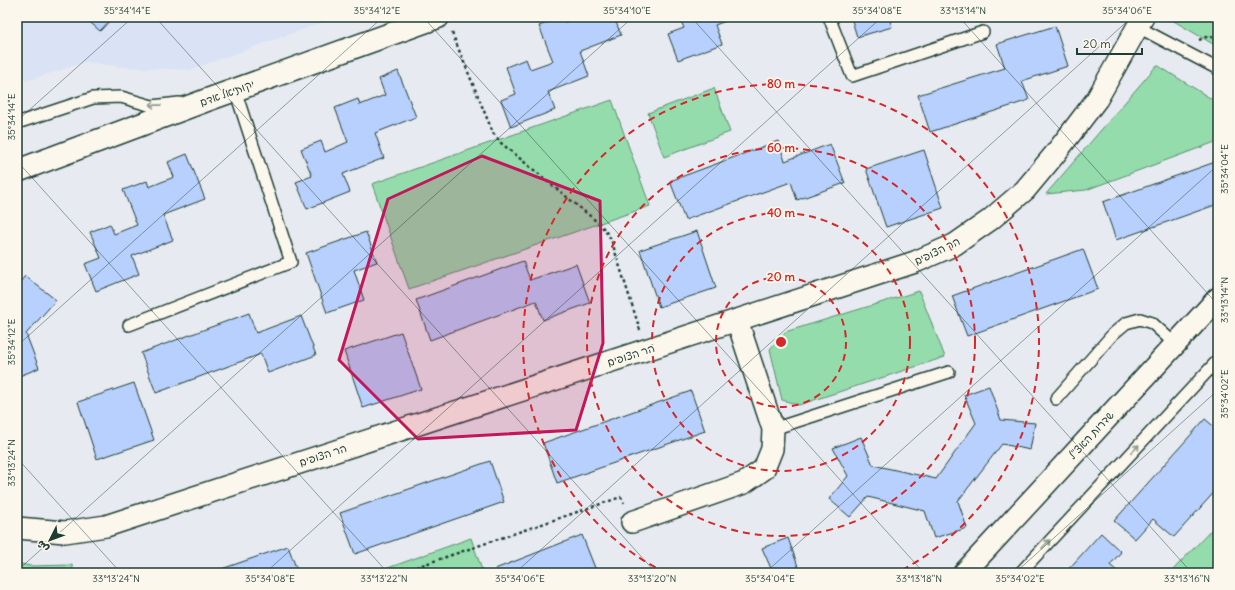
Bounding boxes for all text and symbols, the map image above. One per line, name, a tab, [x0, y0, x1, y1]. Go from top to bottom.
text: 35°34'14"E	[103, 4, 151, 17]
text: 35°34'12"E	[354, 4, 401, 17]
text: 35°34'10"E	[603, 4, 651, 17]
text: 35°34'08"E	[852, 4, 902, 17]
text: 33°13'14"N	[940, 4, 986, 17]
text: 35°34'06"E	[1102, 4, 1152, 17]
scale bar	[1077, 30, 1142, 56]
text: 20 m	[1083, 36, 1111, 51]
text: 80 m	[767, 76, 796, 91]
street label: יקותיאל אדם	[198, 77, 257, 110]
text: 35°34'14"E	[5, 93, 18, 141]
one-way arrow	[148, 101, 161, 108]
text: 60 m	[767, 140, 796, 155]
text: 35°34'04"E	[1218, 144, 1231, 194]
text: 40 m	[767, 205, 796, 220]
street label: הר הצופים	[912, 234, 962, 268]
text: 20 m	[767, 269, 795, 284]
text: 33°13'14"N	[1218, 277, 1231, 323]
text: 35°34'12"E	[5, 318, 18, 365]
centre of rings	[774, 335, 788, 349]
street label: הר הצופים	[605, 341, 657, 369]
text: 35°34'02"E	[1218, 369, 1231, 419]
street label: שדרות האצ"ל	[1065, 408, 1117, 462]
text: 33°13'24"N	[5, 439, 18, 487]
street label: הר הצופים	[297, 441, 349, 469]
one-way arrow	[1130, 444, 1140, 454]
north arrow	[30, 520, 70, 560]
text: ش	[33, 538, 52, 556]
one-way arrow	[1042, 539, 1051, 550]
text: 33°13'24"N	[92, 572, 140, 585]
text: 35°34'08"E	[245, 572, 295, 585]
text: 33°13'22"N	[360, 572, 408, 585]
text: 35°34'06"E	[495, 572, 545, 585]
text: 33°13'20"N	[628, 572, 676, 585]
text: 35°34'04"E	[745, 572, 795, 585]
text: 33°13'18"N	[896, 572, 942, 585]
text: 35°34'02"E	[995, 572, 1045, 585]
text: 33°13'16"N	[1164, 572, 1210, 585]

